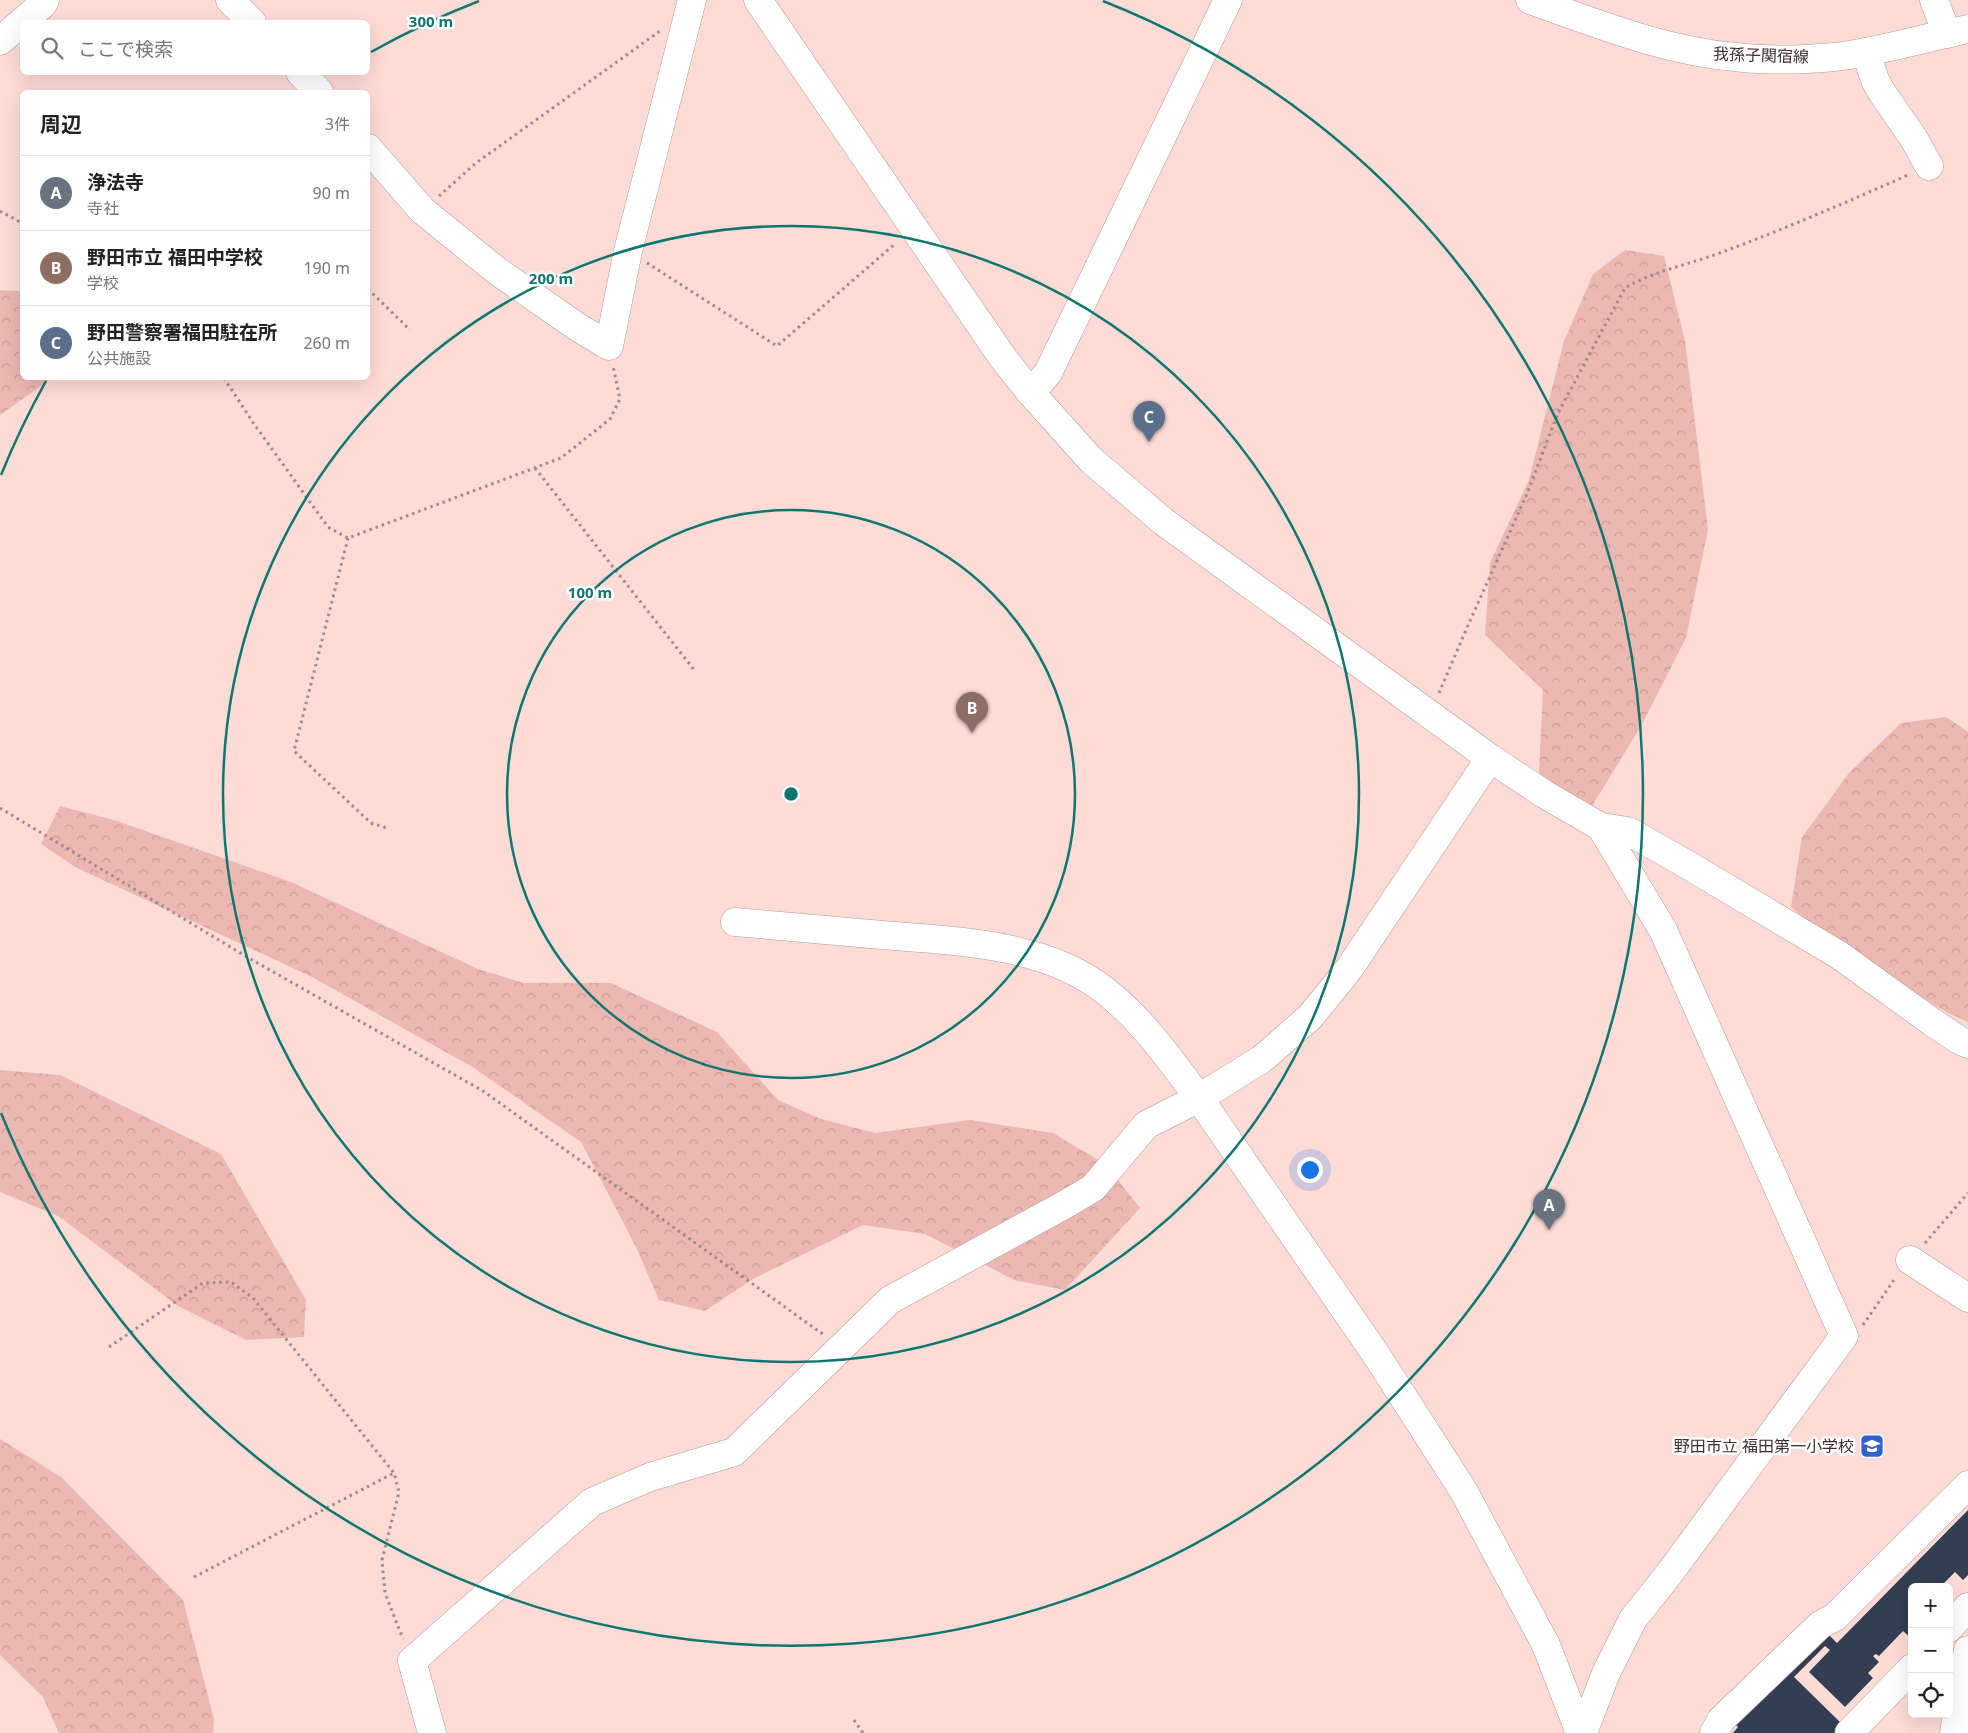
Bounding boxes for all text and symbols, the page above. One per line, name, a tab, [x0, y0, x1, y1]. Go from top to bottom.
text: 300 m	[409, 11, 453, 31]
search box	[20, 20, 370, 75]
icon: search	[38, 34, 66, 62]
text: ここで検索	[78, 36, 173, 62]
street label: 我孫子関宿線	[1713, 42, 1809, 68]
text: 周辺	[40, 110, 82, 138]
text: 3件	[325, 113, 350, 135]
text: 浄法寺	[87, 169, 144, 195]
text: A	[50, 182, 62, 204]
text: 90 m	[313, 182, 350, 204]
text: 寺社	[87, 197, 119, 219]
text: 野田市立 福田中学校	[87, 244, 263, 270]
text: B	[51, 257, 61, 279]
text: 190 m	[303, 257, 350, 279]
text: 200 m	[529, 268, 573, 288]
text: 学校	[87, 272, 119, 294]
text: 野田警察署福田駐在所	[87, 319, 277, 345]
text: C	[51, 332, 61, 354]
text: 260 m	[303, 332, 350, 354]
text: 公共施設	[87, 347, 151, 369]
pin: C	[1133, 401, 1165, 442]
text: 100 m	[568, 582, 612, 602]
pin: B	[956, 692, 988, 733]
centre of rings	[782, 785, 800, 803]
your location	[1297, 1157, 1323, 1183]
pin: A	[1533, 1189, 1565, 1230]
school or university icon: 野田市立 福田第一小学校	[1859, 1433, 1885, 1459]
place label: 野田市立 福田第一小学校	[1674, 1435, 1854, 1457]
map controls	[1908, 1583, 1953, 1718]
button: +	[1908, 1583, 1953, 1628]
button: −	[1908, 1628, 1953, 1673]
button: locate	[1908, 1673, 1953, 1718]

